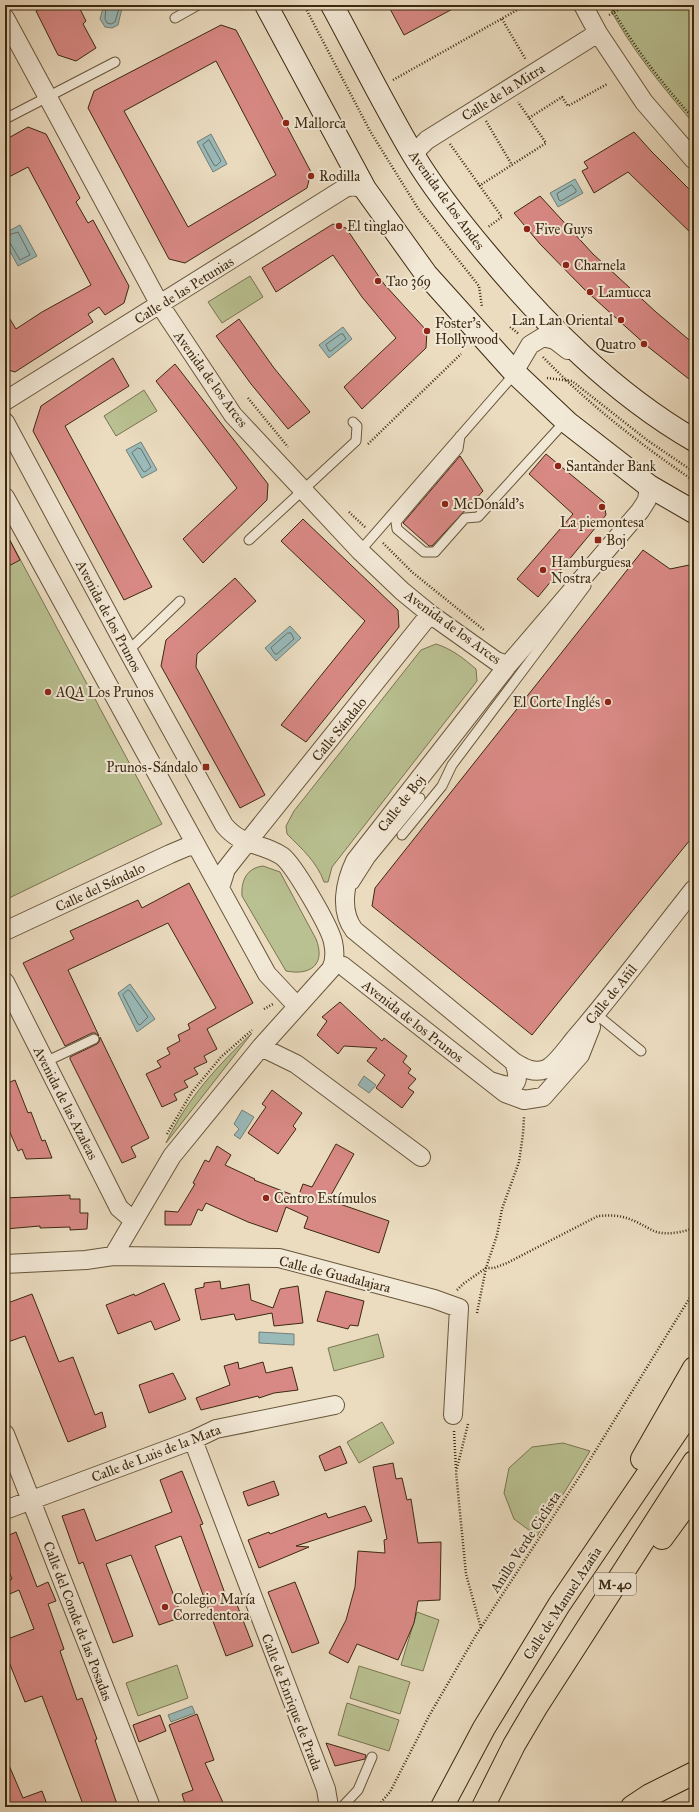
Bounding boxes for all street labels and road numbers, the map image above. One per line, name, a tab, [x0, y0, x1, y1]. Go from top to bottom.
street label: Calle de la Mitra	[459, 60, 548, 125]
street label: Avenida de los Andes	[404, 147, 488, 253]
street label: Calle de las Petunias	[131, 253, 237, 328]
street label: Avenida de los Arces	[169, 327, 251, 431]
street label: Avenida de los Prunos	[71, 557, 145, 675]
street label: Avenida de los Arces	[400, 586, 504, 668]
street label: Calle Sándalo	[308, 694, 370, 765]
street label: Calle de Boj	[374, 771, 429, 835]
street label: Calle del Sándalo	[53, 859, 148, 916]
street label: Calle de Añil	[582, 961, 641, 1028]
street label: Avenida de los Prunos	[358, 976, 467, 1066]
street label: Avenida de las Azaleas	[29, 1043, 101, 1163]
street label: Calle de Guadalajara	[277, 1252, 393, 1297]
street label: Calle de Luis de la Mata	[89, 1421, 223, 1486]
street label: Anillo Verde Ciclista	[486, 1488, 564, 1597]
street label: Calle del Conde de las Posadas	[39, 1539, 116, 1703]
street label: Calle de Manuel Azaña	[520, 1544, 605, 1663]
road number: M-40	[594, 1573, 636, 1595]
street label: Calle de Enrique de Prada	[257, 1631, 326, 1773]

